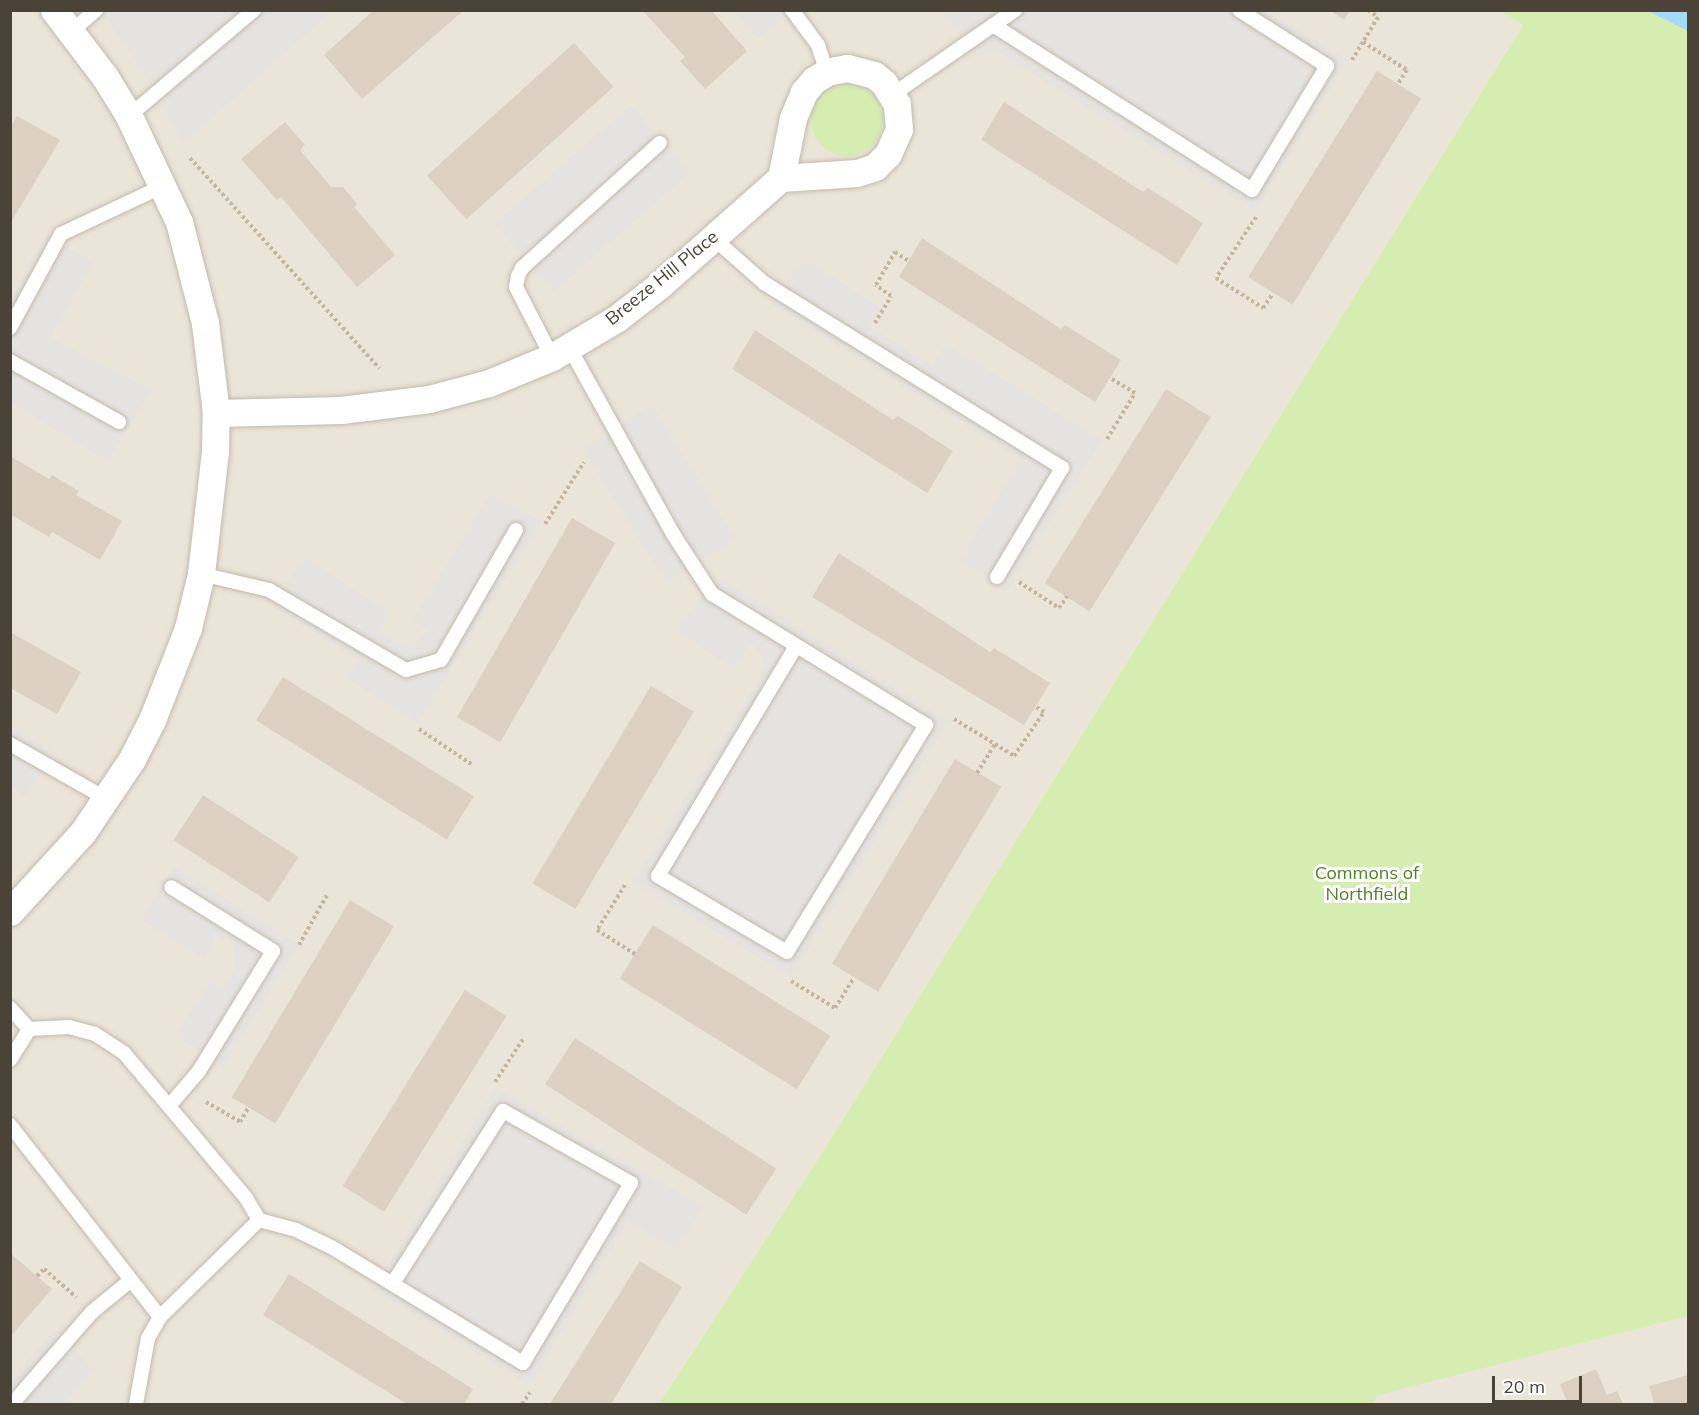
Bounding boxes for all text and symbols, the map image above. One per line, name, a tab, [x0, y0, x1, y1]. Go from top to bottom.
street label: Breeze Hill Place	[601, 226, 723, 330]
park label: Commons of Northfield	[1315, 863, 1419, 906]
scale bar	[1495, 1364, 1585, 1402]
text: 20 m	[1503, 1375, 1545, 1398]

